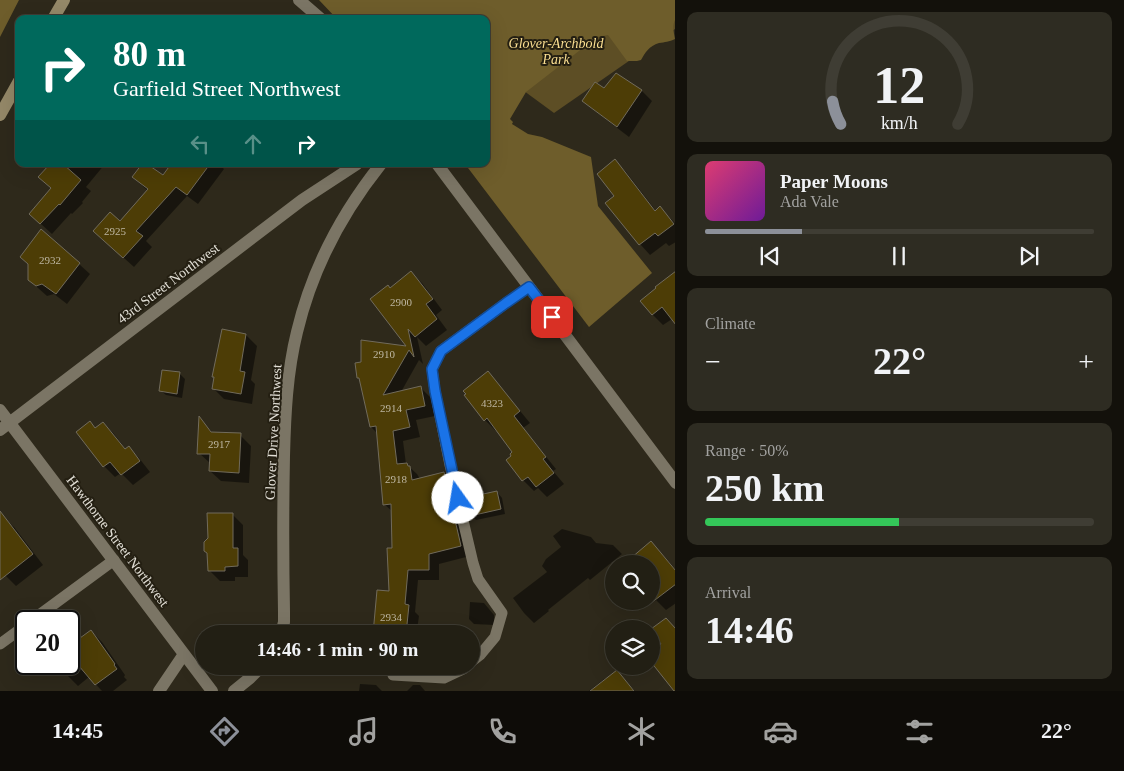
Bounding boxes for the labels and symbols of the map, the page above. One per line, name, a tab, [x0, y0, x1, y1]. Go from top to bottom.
park label: Glover-Archbold Park	[509, 36, 604, 67]
house number: 2925	[104, 225, 127, 237]
street label: 43rd Street Northwest	[114, 240, 222, 327]
house number: 2932	[39, 254, 61, 266]
house number: 2900	[390, 296, 413, 308]
pin	[531, 296, 573, 338]
house number: 2910	[373, 348, 396, 360]
street label: Glover Drive Northwest	[262, 364, 285, 500]
house number: 4323	[481, 397, 504, 409]
house number: 2914	[380, 402, 403, 414]
house number: 2917	[208, 438, 231, 450]
position arrow	[431, 471, 483, 523]
street label: Hawthorne Street Northwest	[63, 473, 172, 610]
house number: 2918	[385, 473, 408, 485]
speed limit sign: 20	[15, 610, 80, 675]
house number: 2934	[380, 611, 403, 623]

